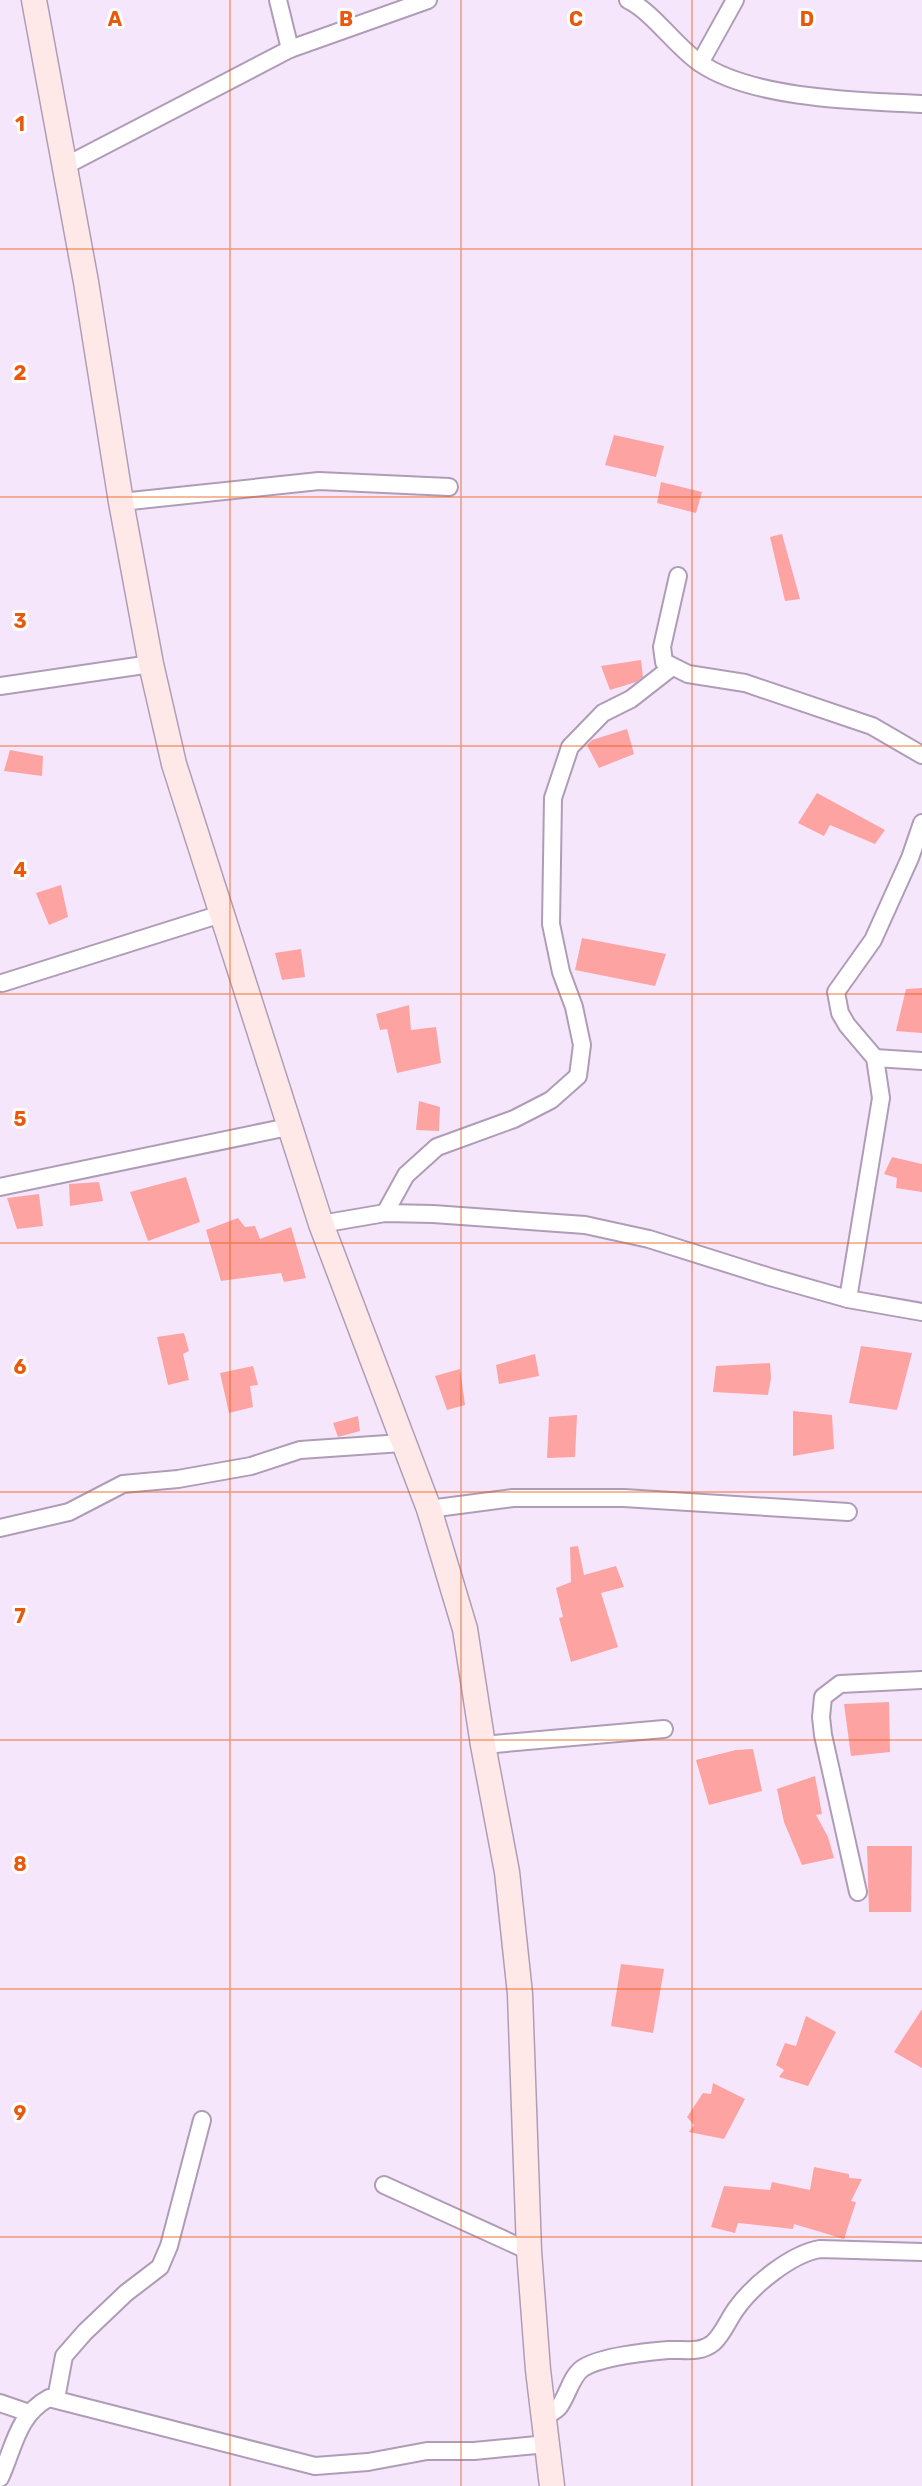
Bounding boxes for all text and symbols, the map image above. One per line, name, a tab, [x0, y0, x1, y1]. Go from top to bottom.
text: A	[108, 7, 123, 31]
text: B	[339, 7, 353, 31]
text: C	[569, 7, 583, 31]
text: D	[800, 7, 814, 31]
text: 1	[15, 112, 25, 136]
text: 2	[14, 361, 27, 385]
text: 3	[13, 609, 27, 633]
text: 4	[13, 858, 27, 882]
text: 5	[14, 1107, 27, 1131]
text: 6	[13, 1355, 27, 1379]
text: 7	[14, 1604, 26, 1628]
text: 8	[13, 1852, 27, 1876]
text: 9	[14, 2101, 27, 2125]

